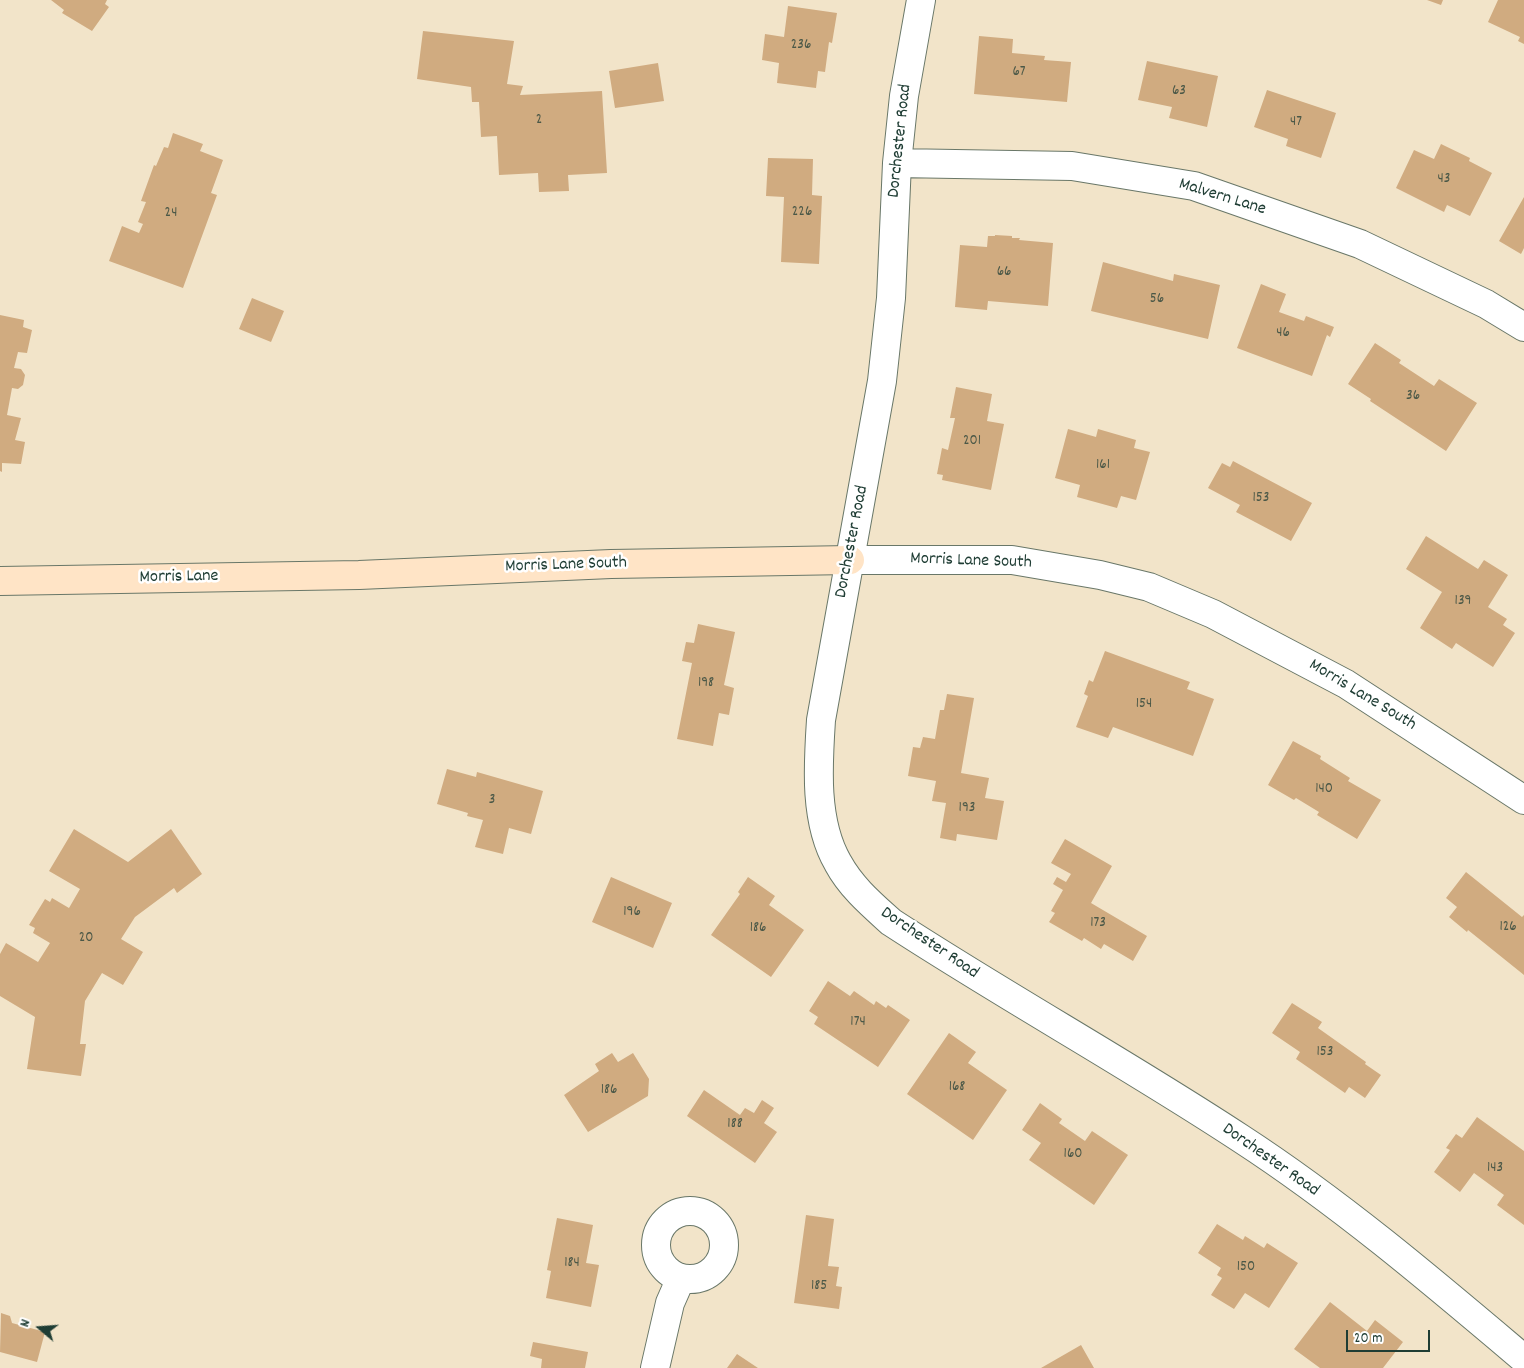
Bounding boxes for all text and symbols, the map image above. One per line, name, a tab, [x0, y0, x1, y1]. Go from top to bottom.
house number: 236	[791, 37, 811, 55]
house number: 67	[1012, 64, 1026, 82]
street label: Dorchester Road	[884, 83, 918, 199]
house number: 63	[1172, 83, 1186, 101]
house number: 2	[536, 112, 542, 130]
house number: 47	[1290, 114, 1302, 132]
house number: 43	[1438, 171, 1450, 189]
street label: Malvern Lane	[1176, 175, 1268, 221]
house number: 226	[792, 204, 812, 222]
house number: 24	[165, 205, 177, 223]
house number: 66	[997, 264, 1011, 282]
house number: 56	[1150, 291, 1164, 309]
house number: 46	[1276, 325, 1290, 343]
house number: 36	[1406, 388, 1420, 406]
house number: 201	[963, 433, 981, 451]
house number: 161	[1096, 457, 1110, 475]
street label: Dorchester Road	[832, 484, 874, 600]
house number: 153	[1253, 490, 1269, 508]
street label: Morris Lane South	[910, 549, 1032, 575]
street label: Morris Lane South	[505, 553, 627, 579]
street label: Morris Lane	[139, 567, 219, 589]
house number: 139	[1455, 593, 1471, 611]
street label: Morris Lane South	[1304, 655, 1420, 737]
house number: 198	[698, 675, 714, 693]
house number: 154	[1136, 696, 1152, 714]
house number: 140	[1315, 781, 1333, 799]
house number: 3	[489, 792, 495, 810]
house number: 193	[959, 800, 975, 818]
street label: Dorchester Road	[876, 903, 982, 985]
house number: 196	[623, 904, 641, 922]
house number: 173	[1090, 915, 1106, 933]
house number: 126	[1499, 919, 1517, 937]
house number: 186	[750, 920, 766, 938]
house number: 20	[79, 930, 93, 948]
house number: 174	[850, 1014, 866, 1032]
house number: 153	[1317, 1044, 1333, 1062]
house number: 168	[949, 1079, 965, 1097]
house number: 186	[601, 1082, 617, 1100]
house number: 188	[727, 1116, 743, 1134]
street label: Dorchester Road	[1217, 1119, 1323, 1203]
house number: 160	[1064, 1146, 1082, 1164]
house number: 143	[1487, 1160, 1503, 1178]
house number: 184	[564, 1255, 580, 1273]
house number: 150	[1237, 1259, 1255, 1277]
house number: 185	[811, 1278, 827, 1296]
north arrow	[15, 1303, 65, 1353]
text: N	[15, 1317, 36, 1330]
scale bar	[1349, 1320, 1433, 1352]
text: 20 m	[1354, 1328, 1382, 1350]

